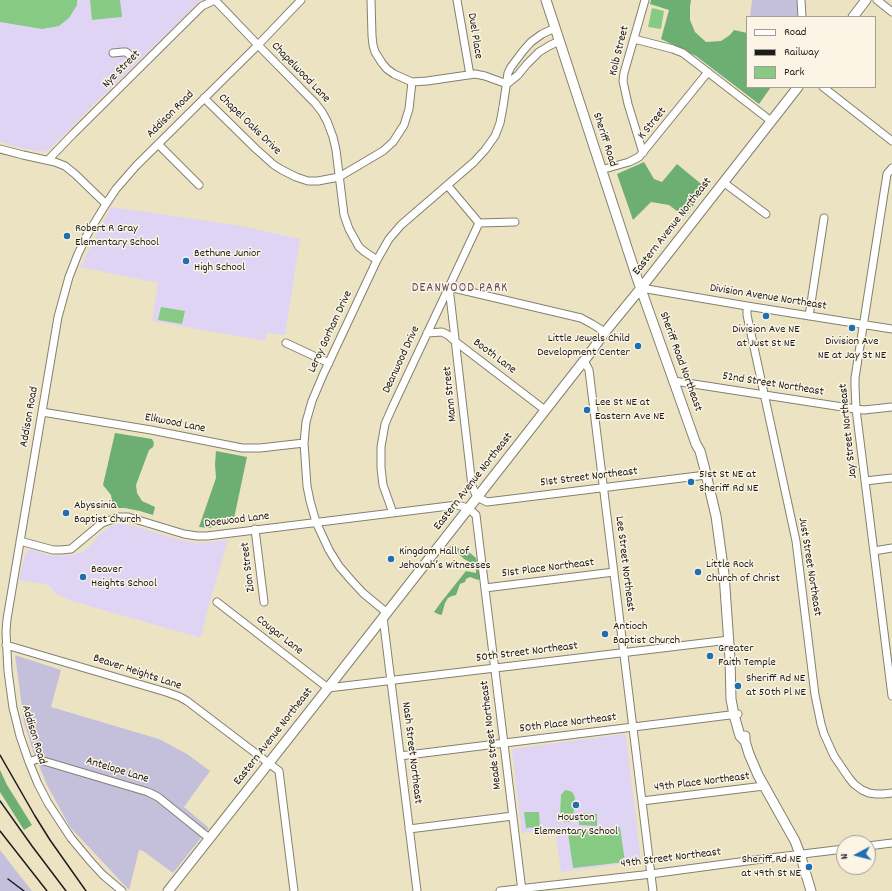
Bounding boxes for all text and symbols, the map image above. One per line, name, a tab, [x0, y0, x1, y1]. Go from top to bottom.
street label: Duel Place	[463, 12, 485, 60]
legend	[746, 16, 876, 88]
text: Road	[784, 24, 806, 41]
street label: Kolb Street	[607, 25, 633, 77]
street label: Chapelwood Lane	[267, 40, 333, 106]
text: Railway	[784, 44, 819, 61]
street label: Nye Street	[100, 48, 144, 92]
text: Park	[784, 64, 804, 81]
street label: Addison Road	[144, 88, 198, 142]
street label: Chapel Oaks Drive	[215, 91, 283, 159]
street label: K Street	[636, 105, 670, 143]
street label: Sheriff Road	[588, 111, 620, 169]
street label: Eastern Avenue Northeast	[630, 175, 716, 279]
place label: Robert R Gray Elementary School	[75, 222, 159, 250]
marker: Robert R Gray Elementary School	[62, 231, 72, 241]
place label: Bethune Junior High School	[194, 247, 261, 275]
marker: Bethune Junior High School	[181, 256, 191, 266]
district label: DEANWOOD PARK	[412, 281, 508, 297]
street label: Division Avenue Northeast	[709, 282, 827, 314]
street label: Leroy Gorham Drive	[306, 289, 356, 375]
street label: Sheriff Road Northeast	[655, 310, 705, 414]
marker: Division Ave NE at Just St NE	[761, 311, 771, 321]
place label: Division Ave NE at Just St NE	[732, 323, 800, 351]
marker: Division Ave NE at Jay St NE	[847, 323, 857, 333]
street label: Deanwood Drive	[380, 324, 424, 396]
place label: Little Jewels Child Development Center	[537, 332, 630, 360]
place label: Division Ave NE at Jay St NE	[818, 335, 886, 363]
street label: Booth Lane	[470, 336, 518, 378]
marker: Little Jewels Child Development Center	[633, 341, 643, 351]
street label: Mann Street	[441, 366, 461, 422]
street label: 52nd Street Northeast	[721, 370, 825, 400]
street label: Jay Street Northeast	[837, 383, 861, 479]
street label: Addison Road	[18, 386, 42, 448]
place label: Lee St NE at Eastern Ave NE	[595, 396, 665, 424]
marker: Lee St NE at Eastern Ave NE	[582, 405, 592, 415]
street label: Elkwood Lane	[144, 411, 206, 437]
street label: Eastern Avenue Northeast	[431, 430, 517, 534]
street label: 51st Street Northeast	[539, 465, 639, 491]
place label: 51st St NE at Sheriff Rd NE	[699, 468, 758, 496]
marker: 51st St NE at Sheriff Rd NE	[686, 477, 696, 487]
place label: Abyssinia Baptist Church	[74, 499, 141, 527]
marker: Abyssinia Baptist Church	[61, 508, 71, 518]
street label: Doewood Lane	[204, 510, 270, 532]
street label: Lee Street Northeast	[611, 515, 637, 613]
street label: Just Street Northeast	[794, 517, 824, 617]
street label: Zion Street	[239, 541, 259, 593]
place label: Kingdom Hall of Jehovah’s Witnesses	[399, 545, 491, 573]
marker: Kingdom Hall of Jehovah’s Witnesses	[386, 554, 396, 564]
street label: 51st Place Northeast	[501, 556, 595, 582]
place label: Little Rock Church of Christ	[706, 558, 780, 586]
place label: Beaver Heights School	[91, 563, 157, 591]
marker: Little Rock Church of Christ	[693, 567, 703, 577]
marker: Beaver Heights School	[78, 572, 88, 582]
street label: Cougar Lane	[253, 613, 305, 659]
place label: Antioch Baptist Church	[613, 620, 680, 648]
marker: Antioch Baptist Church	[600, 629, 610, 639]
street label: 50th Street Northeast	[475, 640, 579, 666]
place label: Greater Faith Temple	[718, 642, 776, 670]
marker: Greater Faith Temple	[705, 651, 715, 661]
street label: Beaver Heights Lane	[91, 652, 183, 694]
place label: Sheriff Rd NE at 50th Pl NE	[746, 672, 806, 700]
street label: Meade Street Northeast	[478, 680, 506, 790]
marker: Sheriff Rd NE at 50th Pl NE	[733, 681, 743, 691]
street label: Eastern Avenue Northeast	[231, 685, 317, 789]
street label: Nash Street Northeast	[398, 701, 424, 805]
street label: Addison Road	[17, 704, 49, 766]
street label: 50th Place Northeast	[519, 711, 617, 737]
street label: Antelope Lane	[84, 755, 150, 787]
street label: 49th Place Northeast	[653, 770, 751, 796]
marker: Houston Elementary School	[571, 800, 581, 810]
place label: Houston Elementary School	[534, 811, 618, 839]
north arrow	[836, 835, 876, 875]
street label: 49th Street Northeast	[620, 846, 722, 872]
place label: Sheriff Rd NE at 49th St NE	[741, 853, 801, 881]
text: N	[837, 853, 853, 860]
marker: Sheriff Rd NE at 49th St NE	[804, 862, 814, 872]

